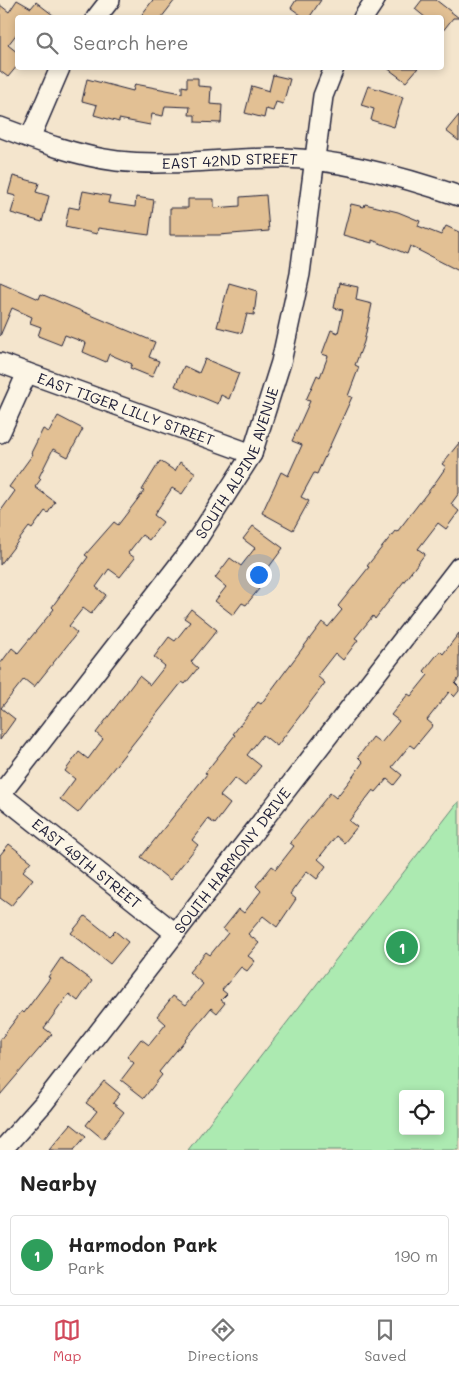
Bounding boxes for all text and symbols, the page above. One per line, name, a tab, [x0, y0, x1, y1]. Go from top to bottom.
search box	[15, 15, 444, 70]
icon: search	[33, 29, 61, 57]
text: Search here	[73, 30, 189, 55]
street label: EAST 42ND STREET	[162, 148, 298, 173]
street label: EAST TIGER LILLY STREET	[35, 367, 217, 450]
street label: SOUTH ALPINE AVENUE	[190, 384, 283, 543]
your location	[246, 562, 272, 588]
street label: SOUTH HARMONY DRIVE	[169, 783, 295, 937]
street label: EAST 49TH STREET	[28, 813, 146, 913]
pin: 1	[386, 928, 418, 966]
map controls	[399, 1090, 444, 1135]
button: locate	[399, 1090, 444, 1135]
text: Nearby	[20, 1169, 97, 1196]
text: Harmodon Park	[68, 1232, 218, 1257]
text: 1	[33, 1245, 41, 1266]
text: 190 m	[394, 1245, 438, 1266]
text: Park	[68, 1257, 104, 1278]
tab: Map	[53, 1316, 81, 1365]
tab: Directions	[187, 1316, 259, 1365]
tab: Saved	[364, 1316, 406, 1365]

